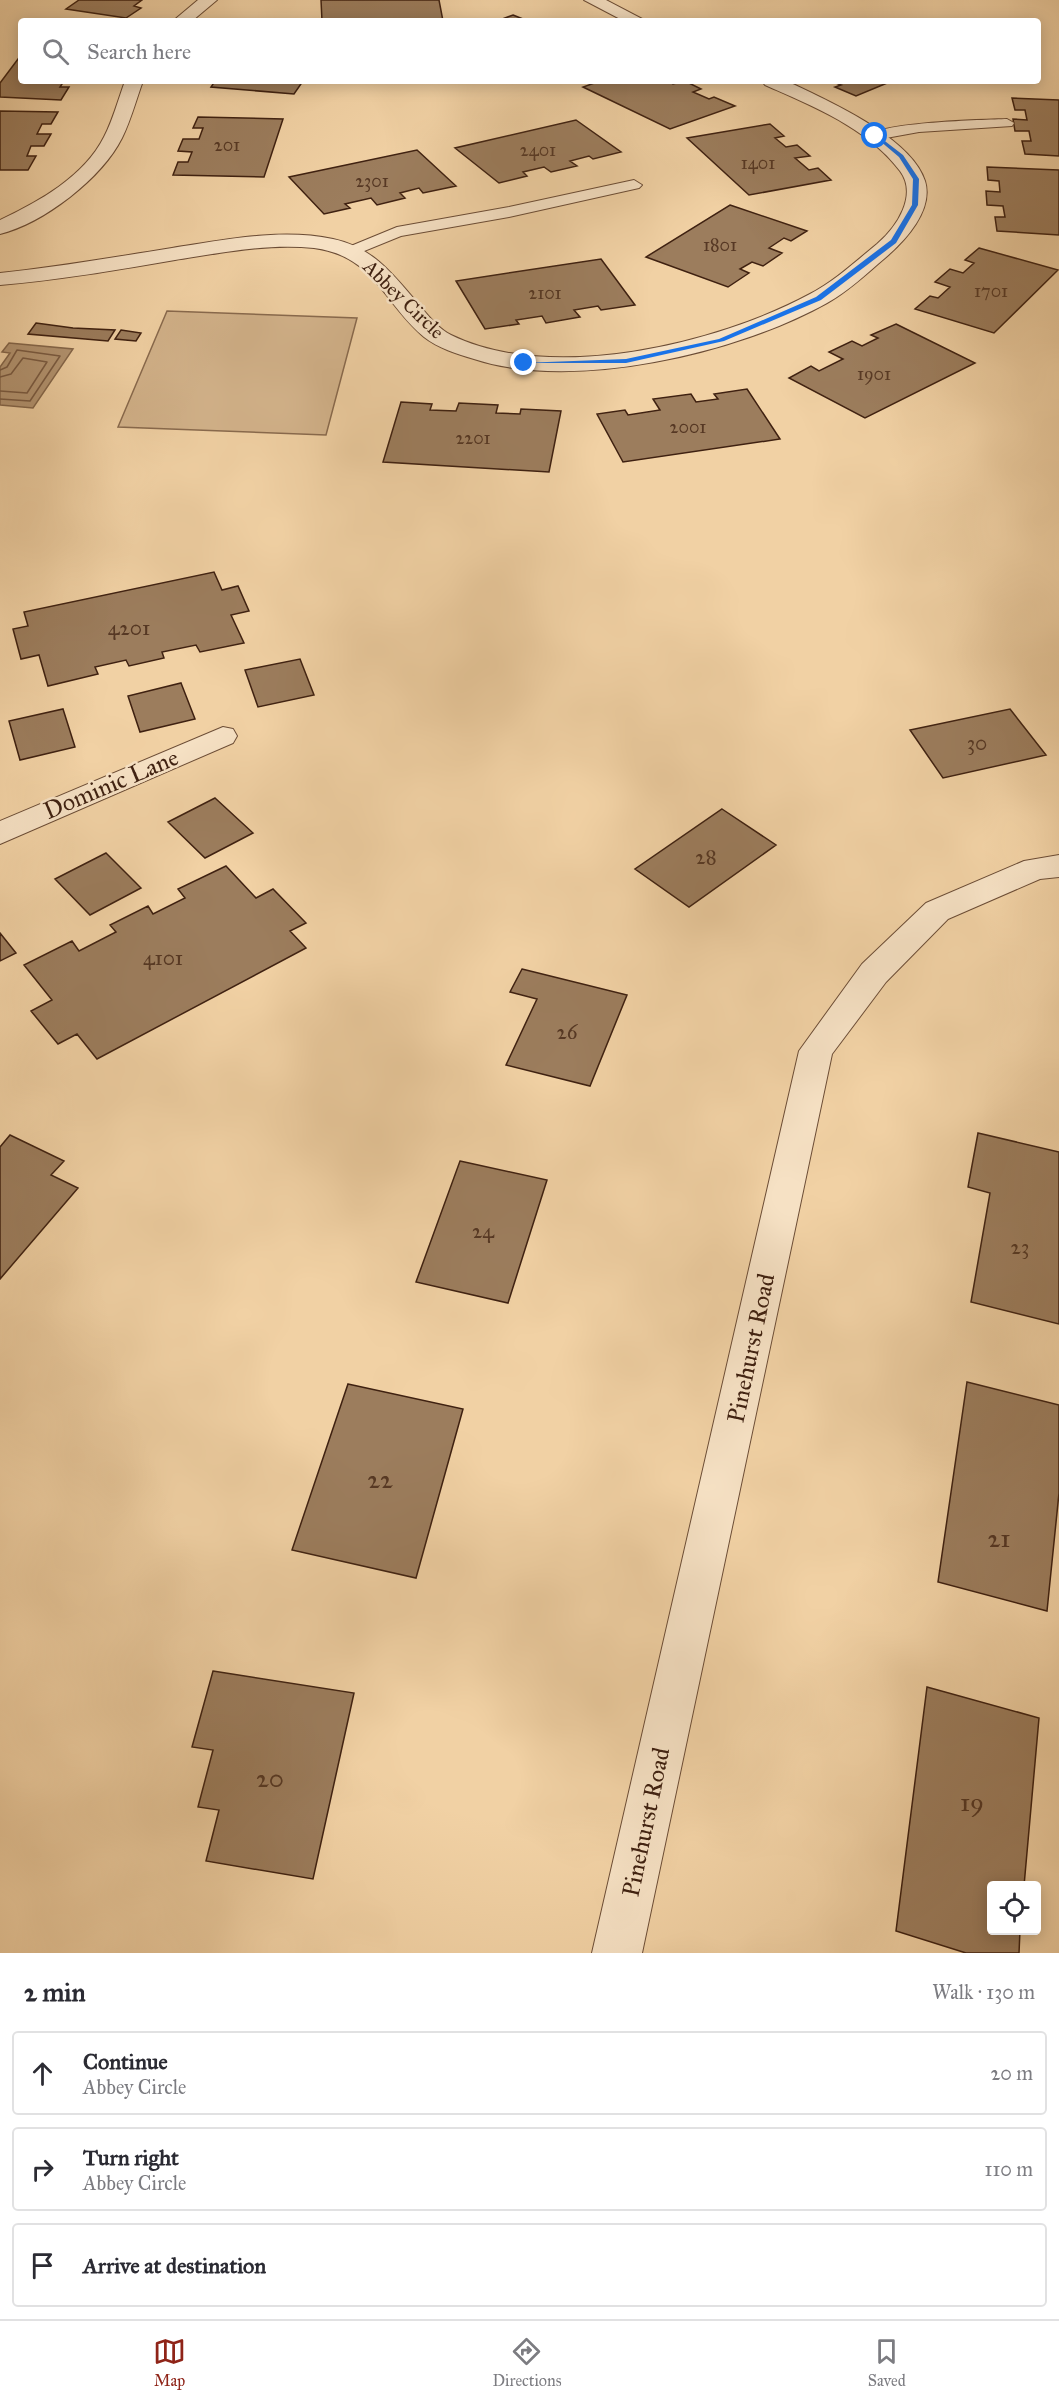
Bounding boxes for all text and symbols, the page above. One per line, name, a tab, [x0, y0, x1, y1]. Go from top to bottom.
search box	[18, 18, 1041, 84]
icon: search	[39, 35, 72, 68]
text: Search here	[87, 38, 191, 65]
route start	[861, 122, 887, 148]
house number: 201	[214, 134, 240, 156]
house number: 2401	[520, 139, 556, 161]
house number: 1401	[741, 152, 775, 174]
house number: 2301	[355, 170, 389, 192]
house number: 1801	[703, 234, 737, 256]
street label: Abbey Circle	[358, 254, 450, 344]
house number: 1701	[974, 280, 1008, 302]
house number: 2101	[528, 282, 562, 304]
route end	[510, 349, 536, 375]
house number: 1901	[857, 363, 891, 385]
house number: 2001	[670, 416, 706, 438]
house number: 2201	[455, 427, 491, 449]
house number: 4201	[108, 615, 150, 641]
house number: 30	[967, 730, 987, 756]
street label: Dominic Lane	[39, 742, 183, 826]
house number: 28	[695, 844, 717, 870]
house number: 4101	[143, 945, 183, 971]
house number: 26	[556, 1019, 579, 1045]
house number: 24	[472, 1218, 495, 1244]
house number: 23	[1011, 1234, 1029, 1260]
street label: Pinehurst Road	[721, 1271, 781, 1425]
house number: 22	[367, 1463, 393, 1495]
house number: 21	[987, 1522, 1011, 1554]
street label: Pinehurst Road	[616, 1745, 676, 1899]
house number: 20	[256, 1762, 284, 1794]
house number: 19	[960, 1786, 984, 1818]
map controls	[987, 1881, 1041, 1935]
button: locate	[987, 1881, 1041, 1935]
text: 2 min	[24, 1976, 85, 2008]
text: Walk · 130 m	[932, 1980, 1035, 2004]
text: Continue	[83, 2048, 168, 2075]
icon: ahead	[26, 2057, 59, 2090]
text: 20 m	[990, 2061, 1033, 2085]
text: Abbey Circle	[83, 2075, 186, 2099]
text: Turn right	[83, 2144, 179, 2171]
icon: right	[26, 2153, 59, 2186]
text: 110 m	[985, 2157, 1033, 2181]
text: Abbey Circle	[83, 2171, 186, 2195]
icon: arrive	[26, 2249, 59, 2282]
text: Arrive at destination	[83, 2252, 266, 2279]
tab: Map	[153, 2335, 186, 2390]
tab: Directions	[492, 2335, 561, 2390]
tab: Saved	[868, 2335, 906, 2390]

